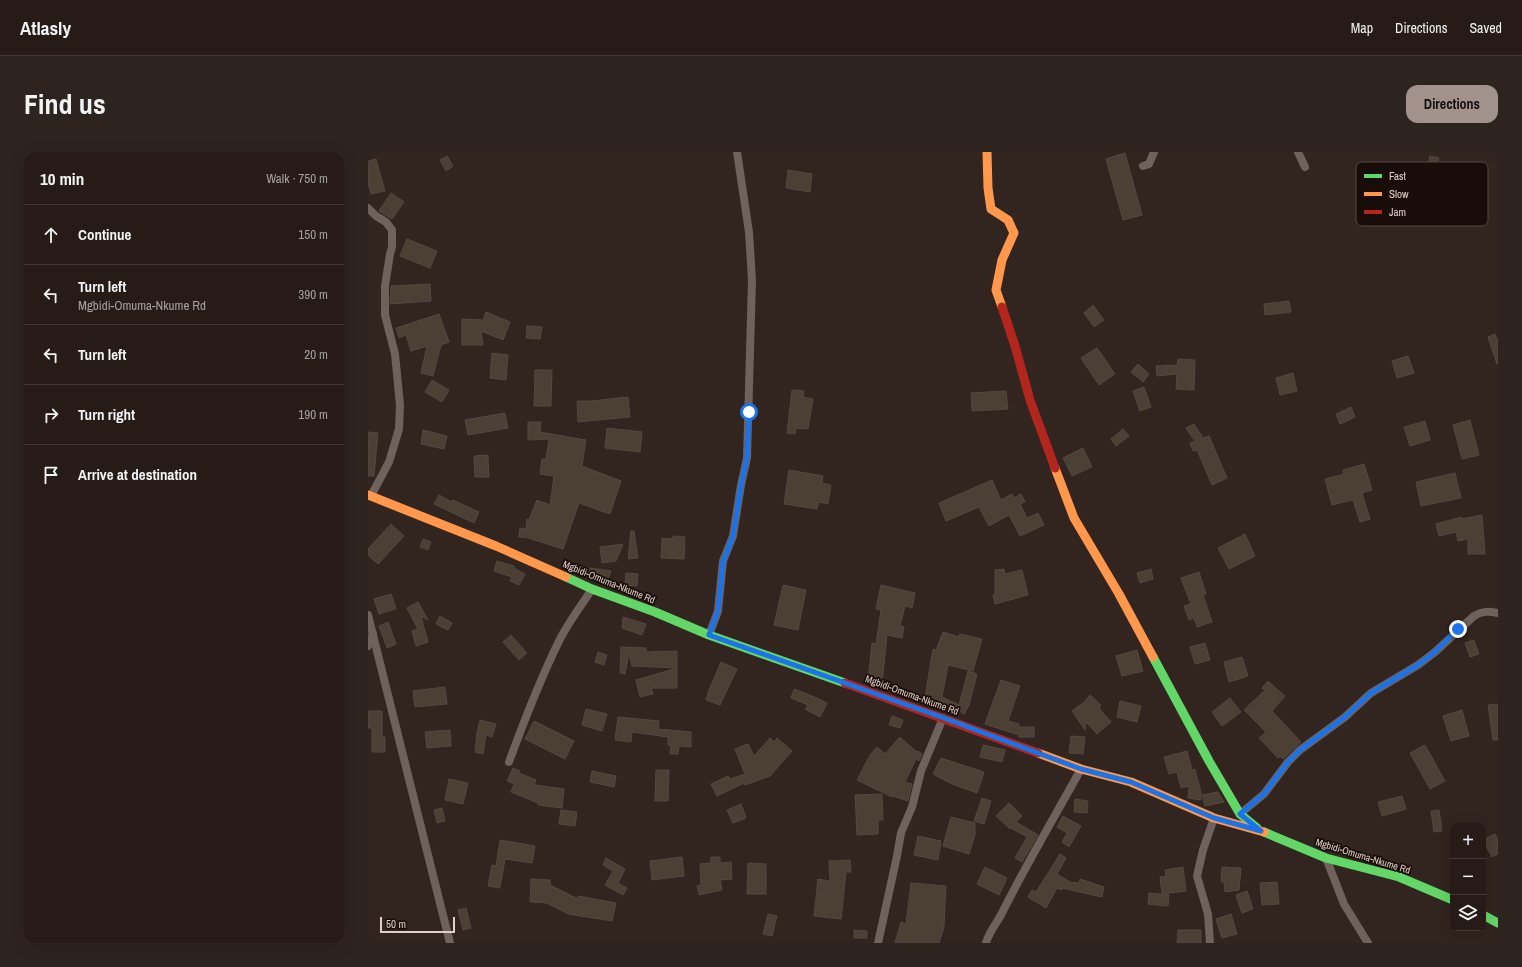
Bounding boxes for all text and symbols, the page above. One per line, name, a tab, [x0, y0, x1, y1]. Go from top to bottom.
text: Atlasly	[20, 15, 71, 41]
text: Map	[1351, 19, 1373, 37]
text: Directions	[1395, 19, 1447, 37]
text: Saved	[1469, 19, 1502, 37]
text: Find us	[24, 85, 106, 123]
button: Directions	[1406, 85, 1498, 123]
legend	[1356, 162, 1488, 226]
text: 10 min	[40, 167, 84, 190]
text: Fast	[1389, 169, 1407, 183]
text: Walk · 750 m	[266, 170, 328, 187]
text: Slow	[1389, 187, 1409, 201]
text: Jam	[1389, 205, 1406, 219]
icon: ahead	[40, 224, 62, 246]
text: Continue	[78, 224, 131, 245]
text: 150 m	[298, 226, 328, 243]
text: Turn left	[78, 276, 126, 297]
icon: left	[40, 284, 62, 306]
text: 390 m	[298, 286, 328, 303]
text: Mgbidi-Omuma-Nkume Rd	[78, 297, 206, 314]
icon: left	[40, 344, 62, 366]
text: Turn left	[78, 344, 126, 365]
text: 20 m	[304, 346, 328, 363]
route start	[740, 403, 758, 421]
icon: right	[40, 404, 62, 426]
text: Turn right	[78, 404, 135, 425]
text: 190 m	[298, 406, 328, 423]
icon: arrive	[40, 464, 62, 486]
text: Arrive at destination	[78, 464, 197, 485]
street label: Mgbidi-Omuma-Nkume Rd	[561, 558, 657, 606]
route end	[1449, 620, 1467, 638]
street label: Mgbidi-Omuma-Nkume Rd	[864, 672, 960, 718]
map controls	[1450, 823, 1486, 931]
button: +	[1450, 823, 1486, 859]
street label: Mgbidi-Omuma-Nkume Rd	[1314, 835, 1412, 877]
button: −	[1450, 859, 1486, 895]
button: layers	[1450, 895, 1486, 931]
scale bar	[380, 915, 455, 934]
text: 50 m	[386, 917, 406, 931]

